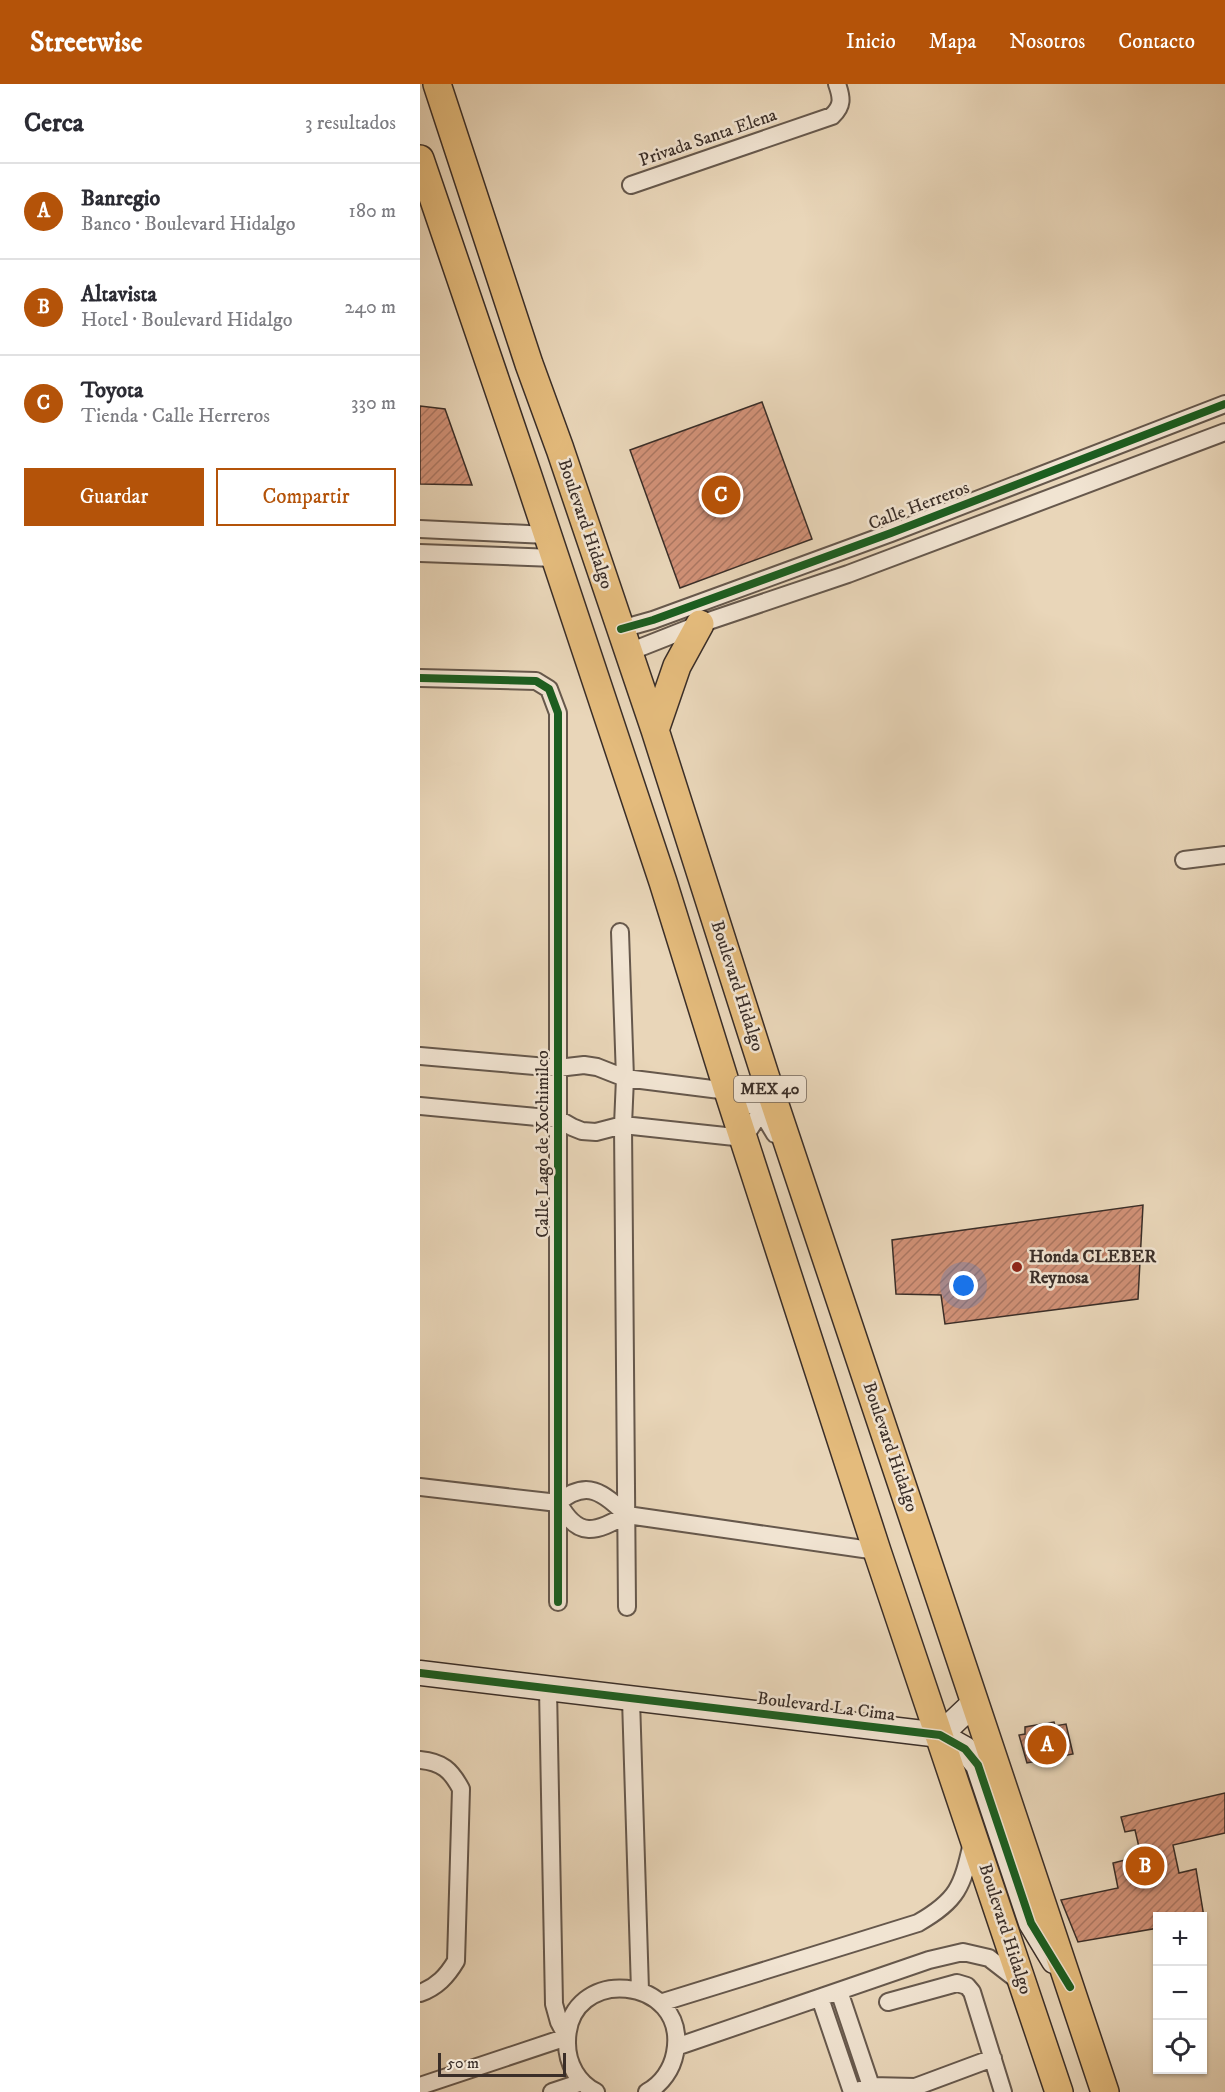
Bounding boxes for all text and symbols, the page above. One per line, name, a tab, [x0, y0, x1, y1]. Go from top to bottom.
text: Streetwise	[30, 25, 142, 60]
text: Inicio	[846, 29, 896, 55]
text: Mapa	[929, 29, 976, 55]
text: Nosotros	[1009, 29, 1085, 55]
text: Contacto	[1118, 29, 1195, 55]
street label: Privada Santa Elena	[636, 104, 780, 172]
text: Cerca	[24, 107, 84, 140]
text: 3 resultados	[305, 111, 396, 136]
text: Banregio	[81, 185, 160, 212]
text: A	[37, 199, 50, 224]
text: 180 m	[349, 199, 396, 224]
text: Banco · Boulevard Hidalgo	[81, 212, 295, 237]
text: Altavista	[81, 281, 157, 308]
text: B	[37, 295, 50, 320]
text: 240 m	[345, 295, 396, 320]
text: Hotel · Boulevard Hidalgo	[81, 308, 292, 333]
text: Toyota	[81, 377, 143, 404]
text: C	[37, 391, 50, 416]
text: 330 m	[351, 391, 396, 416]
text: Tienda · Calle Herreros	[81, 404, 270, 429]
street label: Boulevard Hidalgo	[552, 456, 618, 592]
button: Guardar	[24, 468, 204, 526]
button: Compartir	[216, 468, 396, 526]
pin: C	[702, 472, 740, 518]
street label: Calle Herreros	[865, 477, 973, 535]
street label: Boulevard Hidalgo	[706, 918, 769, 1054]
street label: Calle Lago de Xochimilco	[532, 1050, 554, 1238]
road number: MEX 40	[734, 1076, 806, 1102]
place label: Honda CLEBER Reynosa	[1029, 1246, 1157, 1289]
marker: Honda CLEBER Reynosa	[1010, 1260, 1024, 1274]
your location	[949, 1271, 978, 1300]
street label: Boulevard Hidalgo	[857, 1379, 923, 1515]
street label: Boulevard La Cima	[756, 1688, 897, 1726]
pin: A	[1028, 1722, 1066, 1768]
pin: B	[1126, 1844, 1164, 1888]
street label: Boulevard Hidalgo	[974, 1861, 1037, 1997]
map controls	[1153, 1912, 1207, 2074]
button: +	[1153, 1912, 1207, 1966]
button: −	[1153, 1966, 1207, 2020]
button: locate	[1153, 2020, 1207, 2074]
scale bar	[438, 2050, 566, 2078]
text: 50 m	[447, 2053, 479, 2073]

